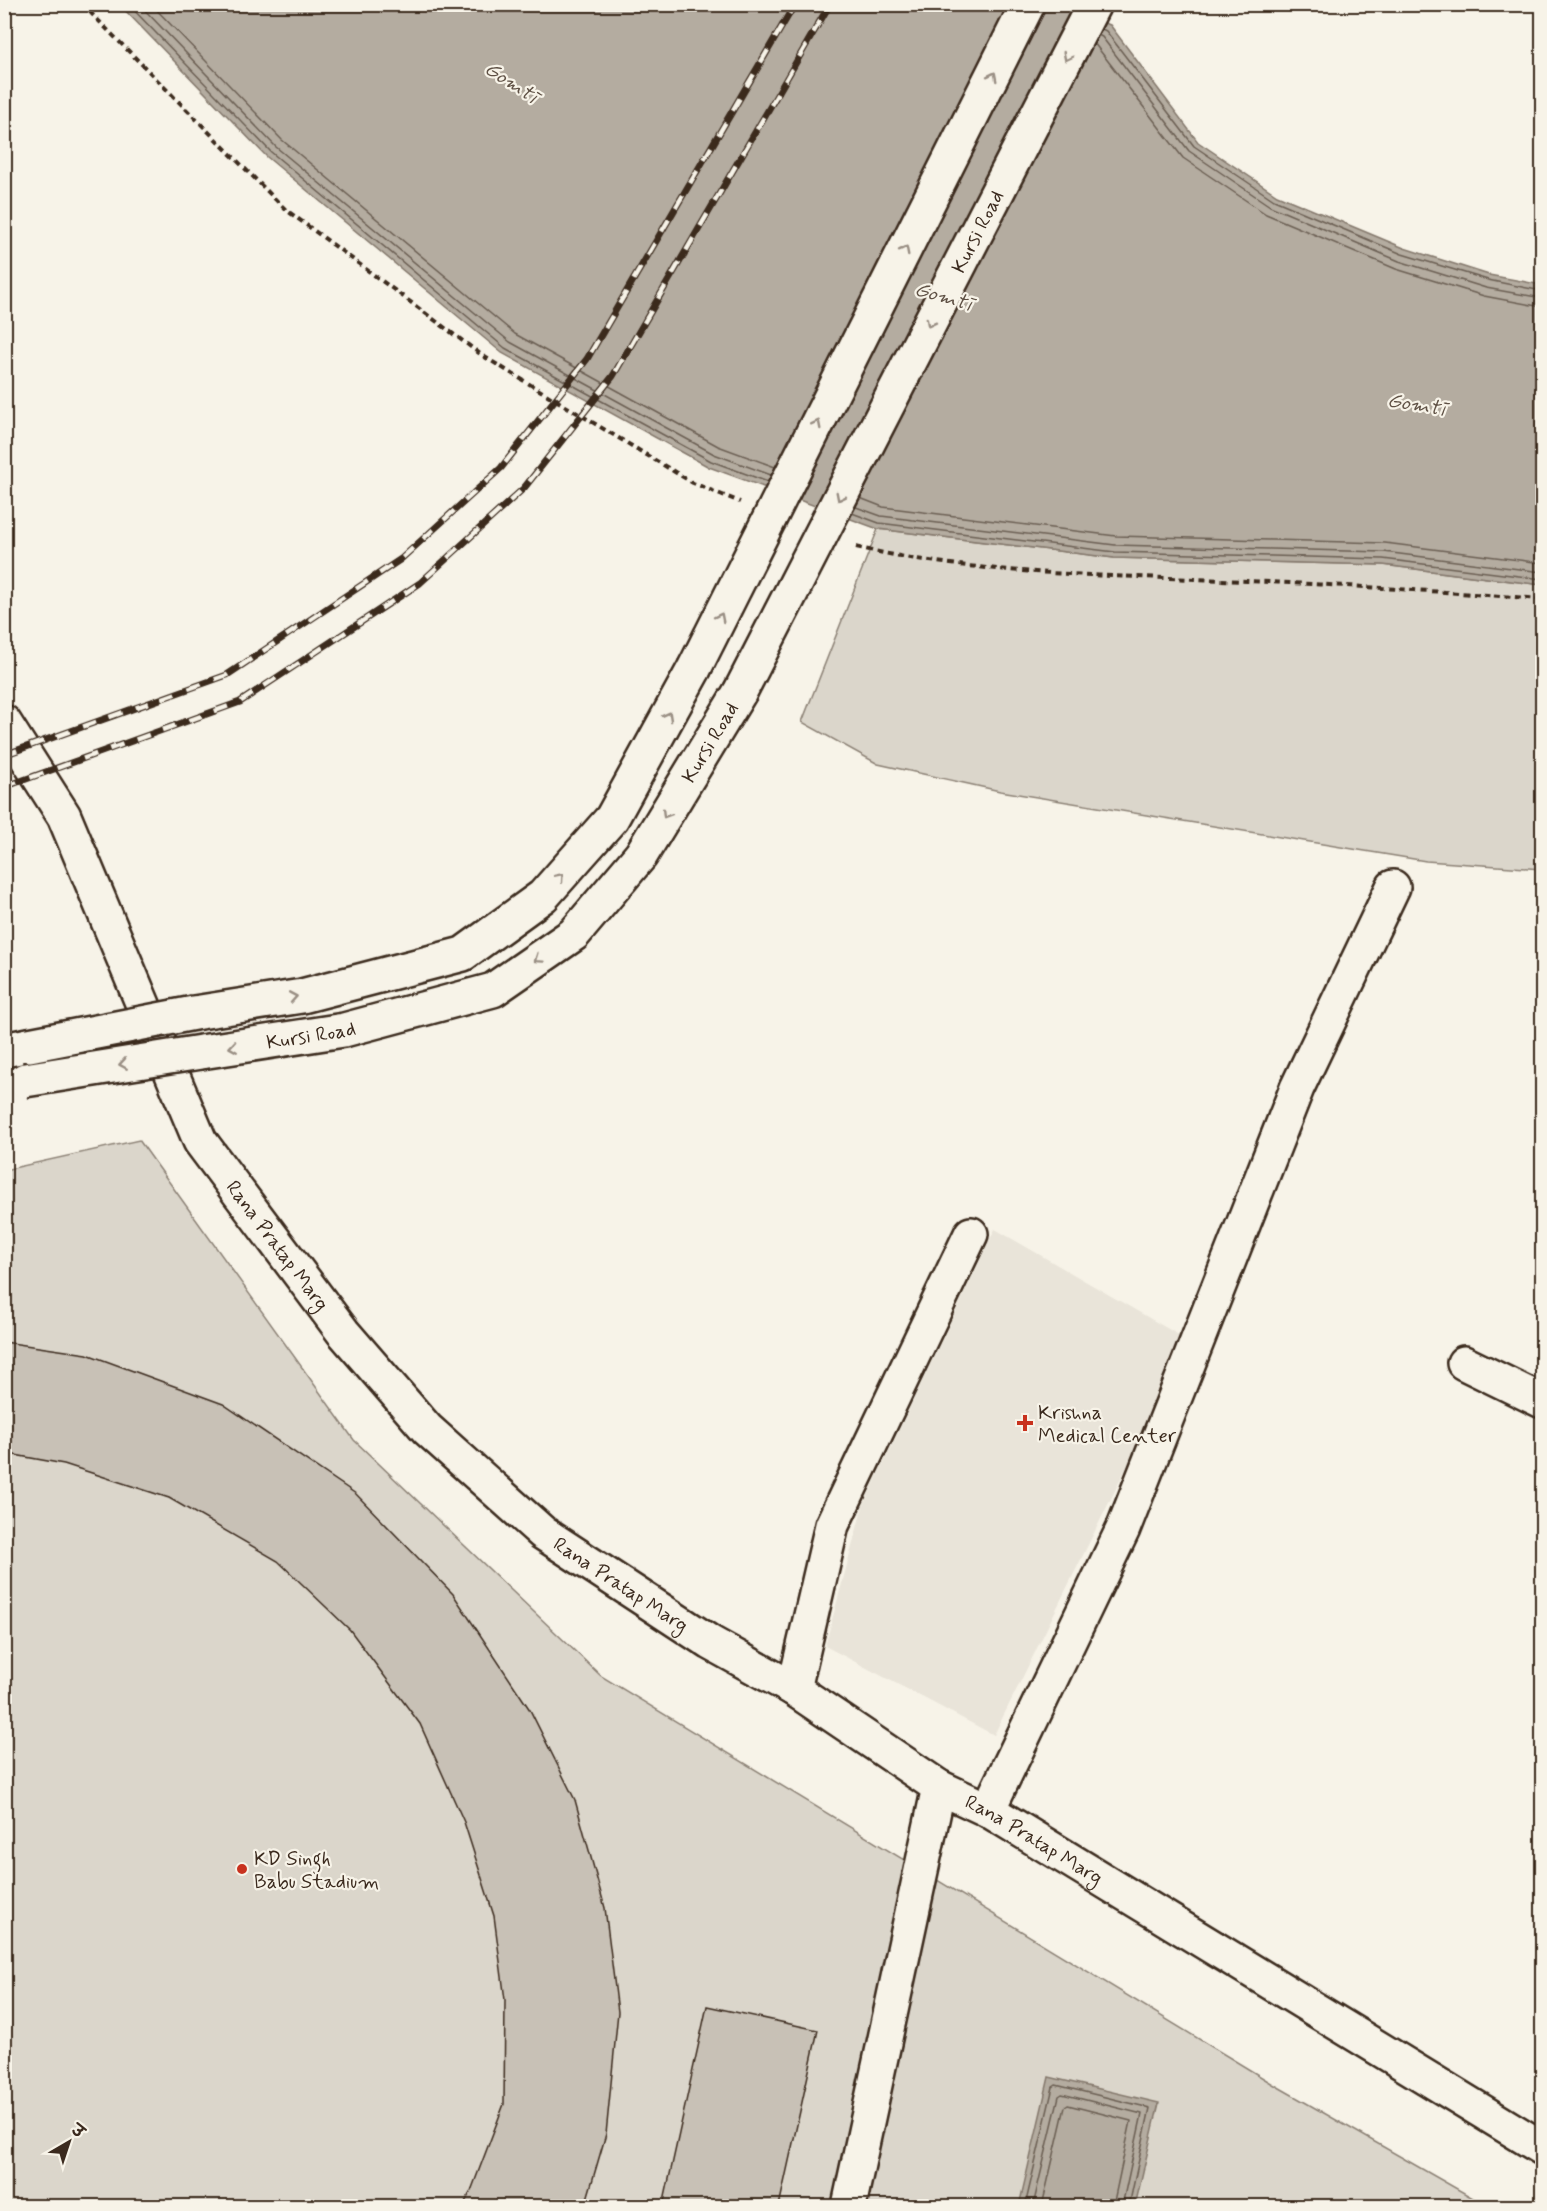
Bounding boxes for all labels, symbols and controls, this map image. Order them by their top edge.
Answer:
one-way arrow [1063,50,1074,61]
water label: Gomtī [479,55,547,113]
one-way arrow [985,71,997,82]
street label: Kursi Road [946,186,1011,278]
one-way arrow [898,245,909,256]
water label: Gomtī [911,275,979,320]
one-way arrow [925,317,937,328]
water label: Gomtī [1385,387,1452,424]
one-way arrow [810,419,822,430]
one-way arrow [836,490,848,501]
one-way arrow [713,612,724,623]
street label: Kursi Road [676,698,746,788]
one-way arrow [661,712,672,722]
one-way arrow [661,808,673,818]
one-way arrow [553,873,564,884]
one-way arrow [534,952,545,963]
one-way arrow [288,991,298,1004]
street label: Kursi Road [265,1016,359,1057]
one-way arrow [229,1040,239,1053]
one-way arrow [118,1058,127,1070]
street label: Rana Pratap Marg [219,1175,334,1317]
place label: Krishna Medical Center [1038,1400,1177,1450]
marker: Krishna Medical Center [1016,1414,1034,1432]
street label: Rana Pratap Marg [548,1531,693,1640]
street label: Rana Pratap Marg [960,1789,1108,1893]
place label: KD Singh Babu Stadium [254,1846,379,1896]
marker: KD Singh Babu Stadium [235,1862,249,1876]
north arrow [39,2112,99,2172]
text: उ [65,2119,89,2144]

